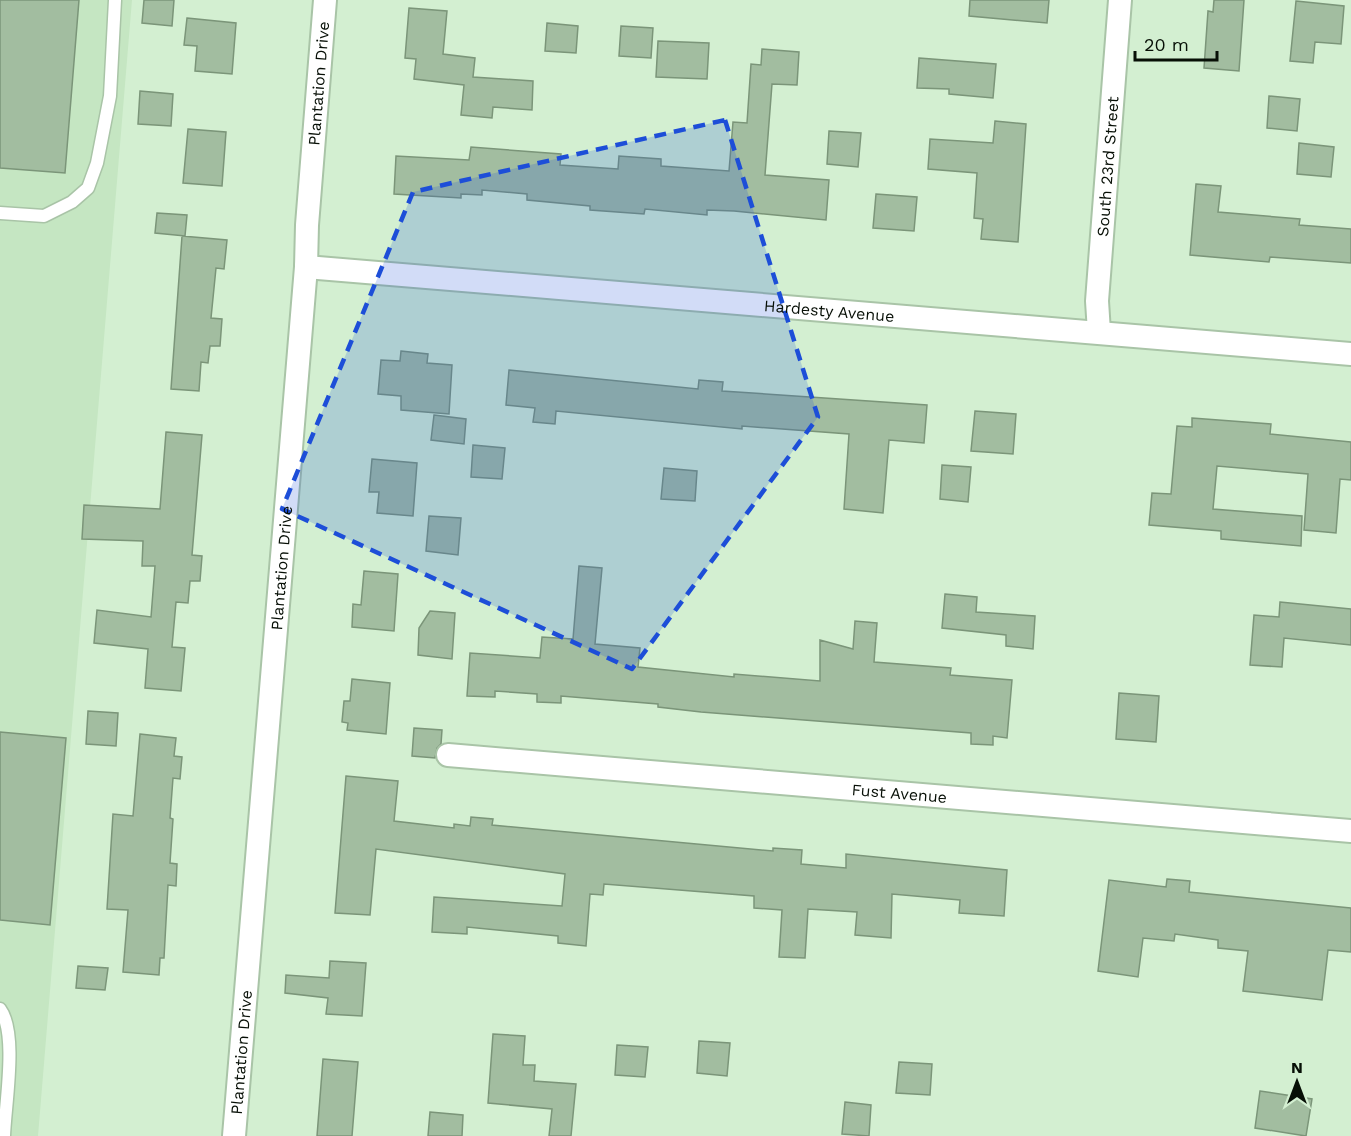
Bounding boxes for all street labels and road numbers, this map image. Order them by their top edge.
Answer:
street label: Plantation Drive [304,20,333,146]
street label: South 23rd Street [1092,95,1122,237]
street label: Hardesty Avenue [763,296,895,325]
street label: Plantation Drive [266,505,296,631]
street label: Fust Avenue [851,780,948,806]
street label: Plantation Drive [226,989,256,1115]

